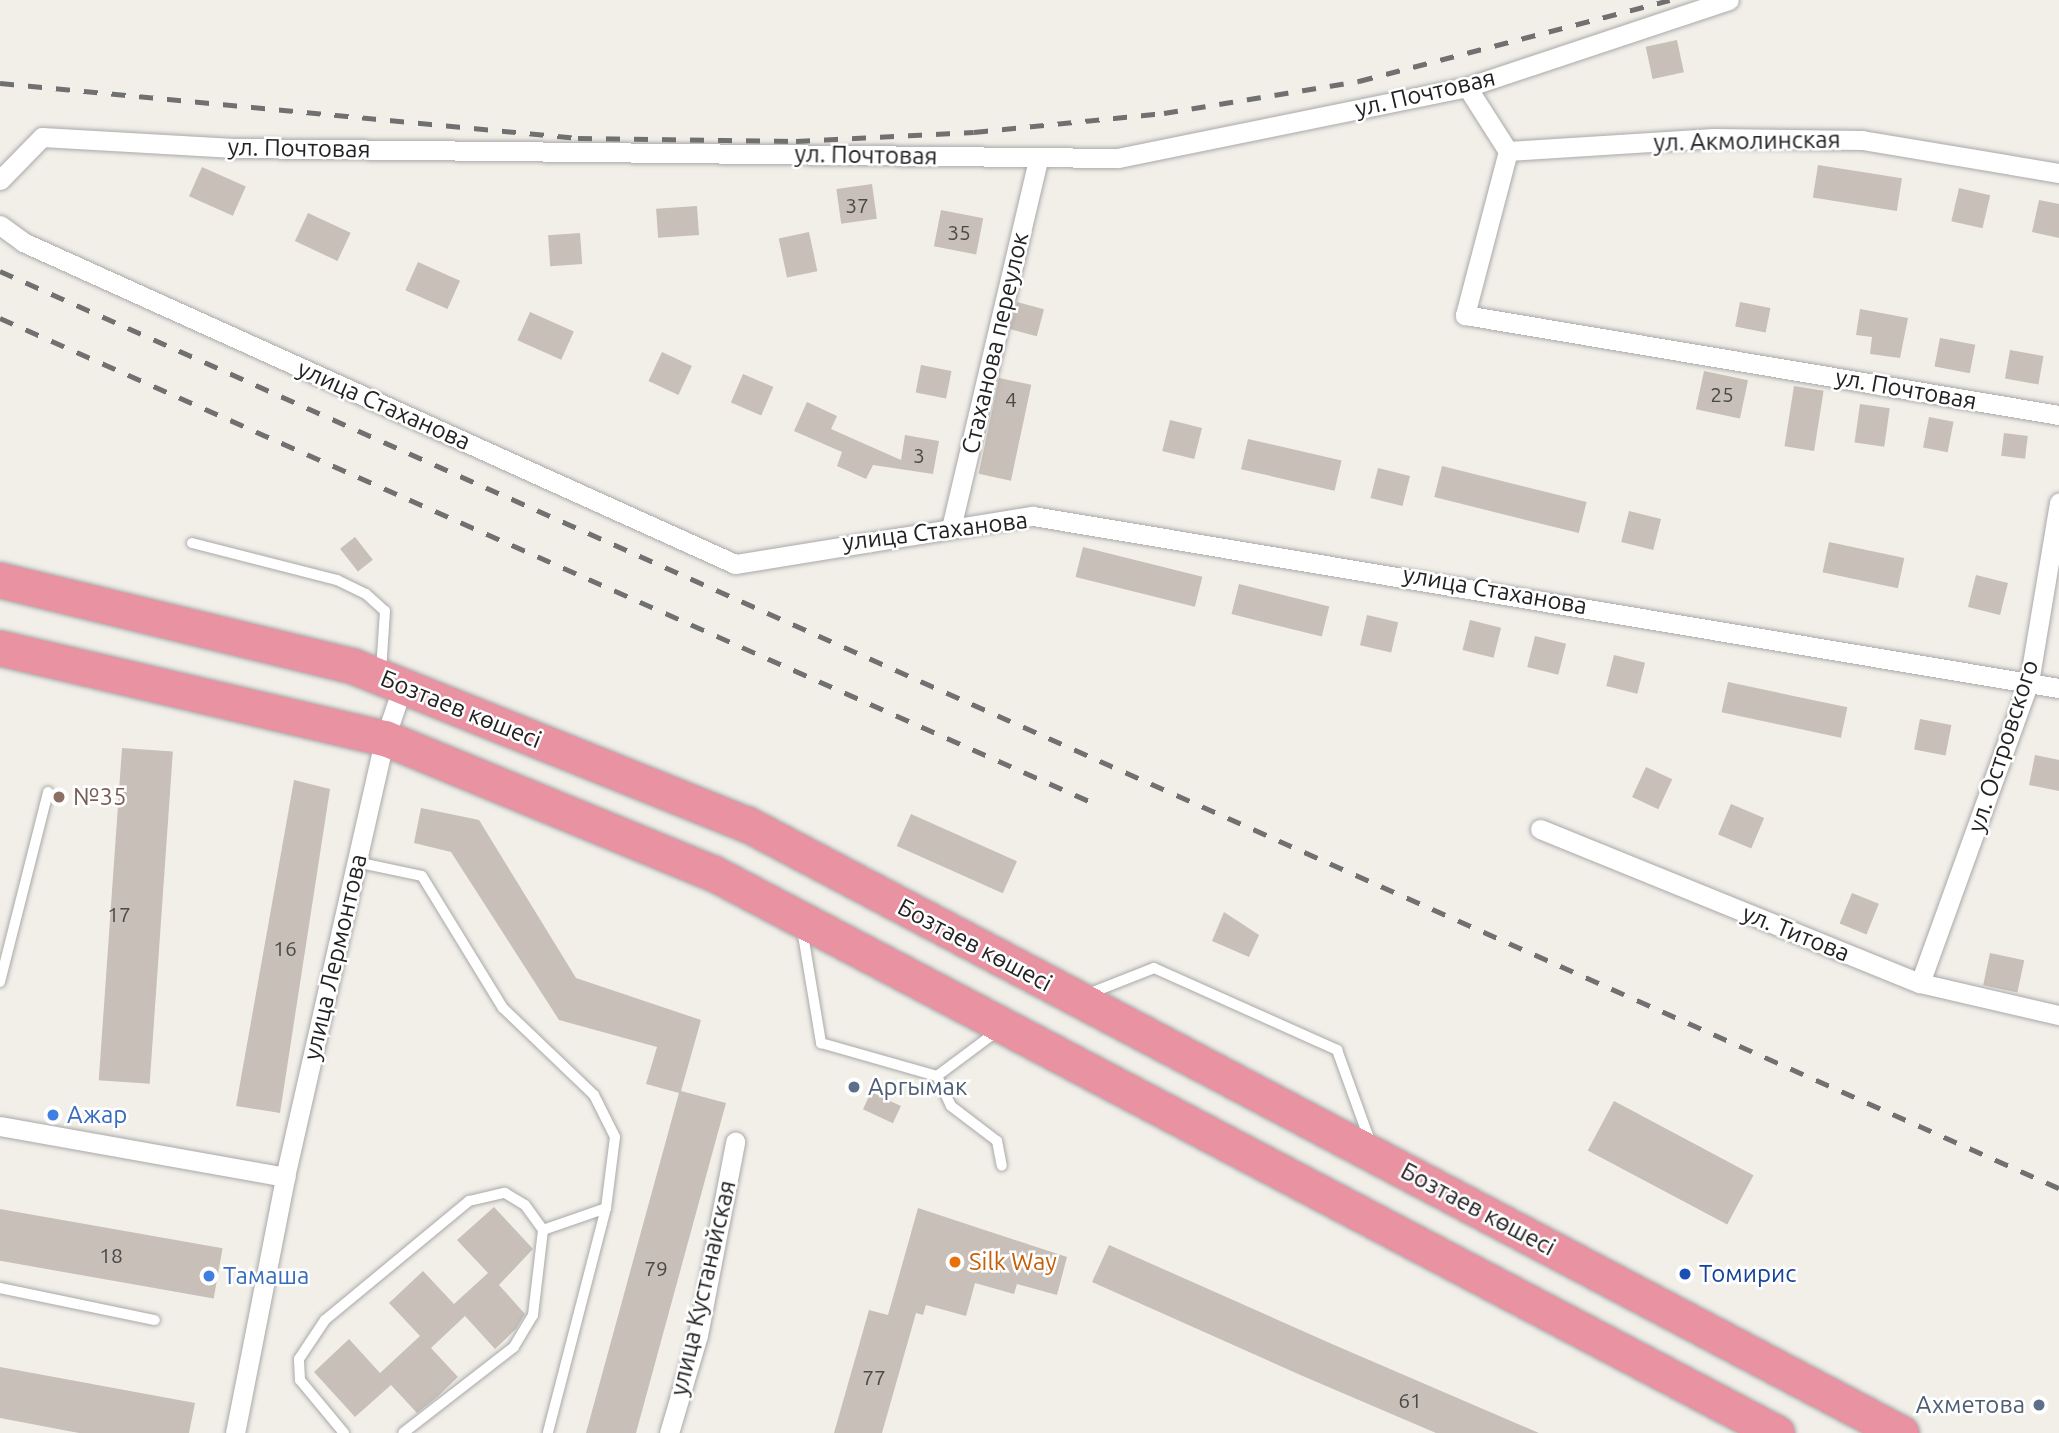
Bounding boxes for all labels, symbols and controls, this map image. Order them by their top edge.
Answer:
street label: ул. Почтовая [1352,63,1498,123]
street label: ул. Акмолинская [1653,125,1841,157]
street label: ул. Почтовая [227,132,371,164]
street label: ул. Почтовая [794,139,938,171]
house number: 37 [845,192,869,218]
house number: 35 [947,219,971,245]
street label: Стаханова переулок [955,229,1035,457]
street label: улица Стаханова [293,354,475,456]
street label: ул. Почтовая [1833,362,1979,416]
house number: 25 [1710,381,1734,407]
house number: 4 [1005,386,1017,412]
house number: 3 [913,442,925,468]
street label: улица Стаханова [841,505,1029,557]
street label: улица Стаханова [1401,560,1589,620]
street label: ул. Островского [1962,656,2044,836]
street label: Бозтаев көшесі [376,664,546,754]
place label: №35 [73,783,126,811]
marker: №35 [51,789,67,805]
street label: улица Лермонтова [297,851,373,1063]
street label: Бозтаев көшесі [893,892,1057,998]
street label: ул. Титова [1738,898,1854,968]
house number: 17 [107,901,131,927]
house number: 16 [273,935,297,961]
place label: Аргымак [868,1073,967,1101]
marker: Аргымак [846,1079,862,1095]
place label: Ажар [67,1101,127,1129]
marker: Ажар [45,1107,61,1123]
street label: Бозтаев көшесі [1396,1156,1560,1262]
street label: улица Кустанайская [664,1177,742,1399]
house number: 18 [99,1242,123,1268]
place label: Silk Way [969,1248,1057,1276]
marker: Silk Way [947,1254,963,1270]
house number: 79 [644,1255,668,1281]
place label: Томирис [1699,1260,1796,1288]
place label: Тамаша [223,1262,309,1290]
marker: Томирис [1677,1266,1693,1282]
marker: Тамаша [201,1268,217,1284]
house number: 77 [862,1364,886,1390]
house number: 61 [1398,1387,1422,1413]
place label: Ахметова [1916,1391,2025,1419]
marker: Ахметова [2031,1397,2047,1413]

